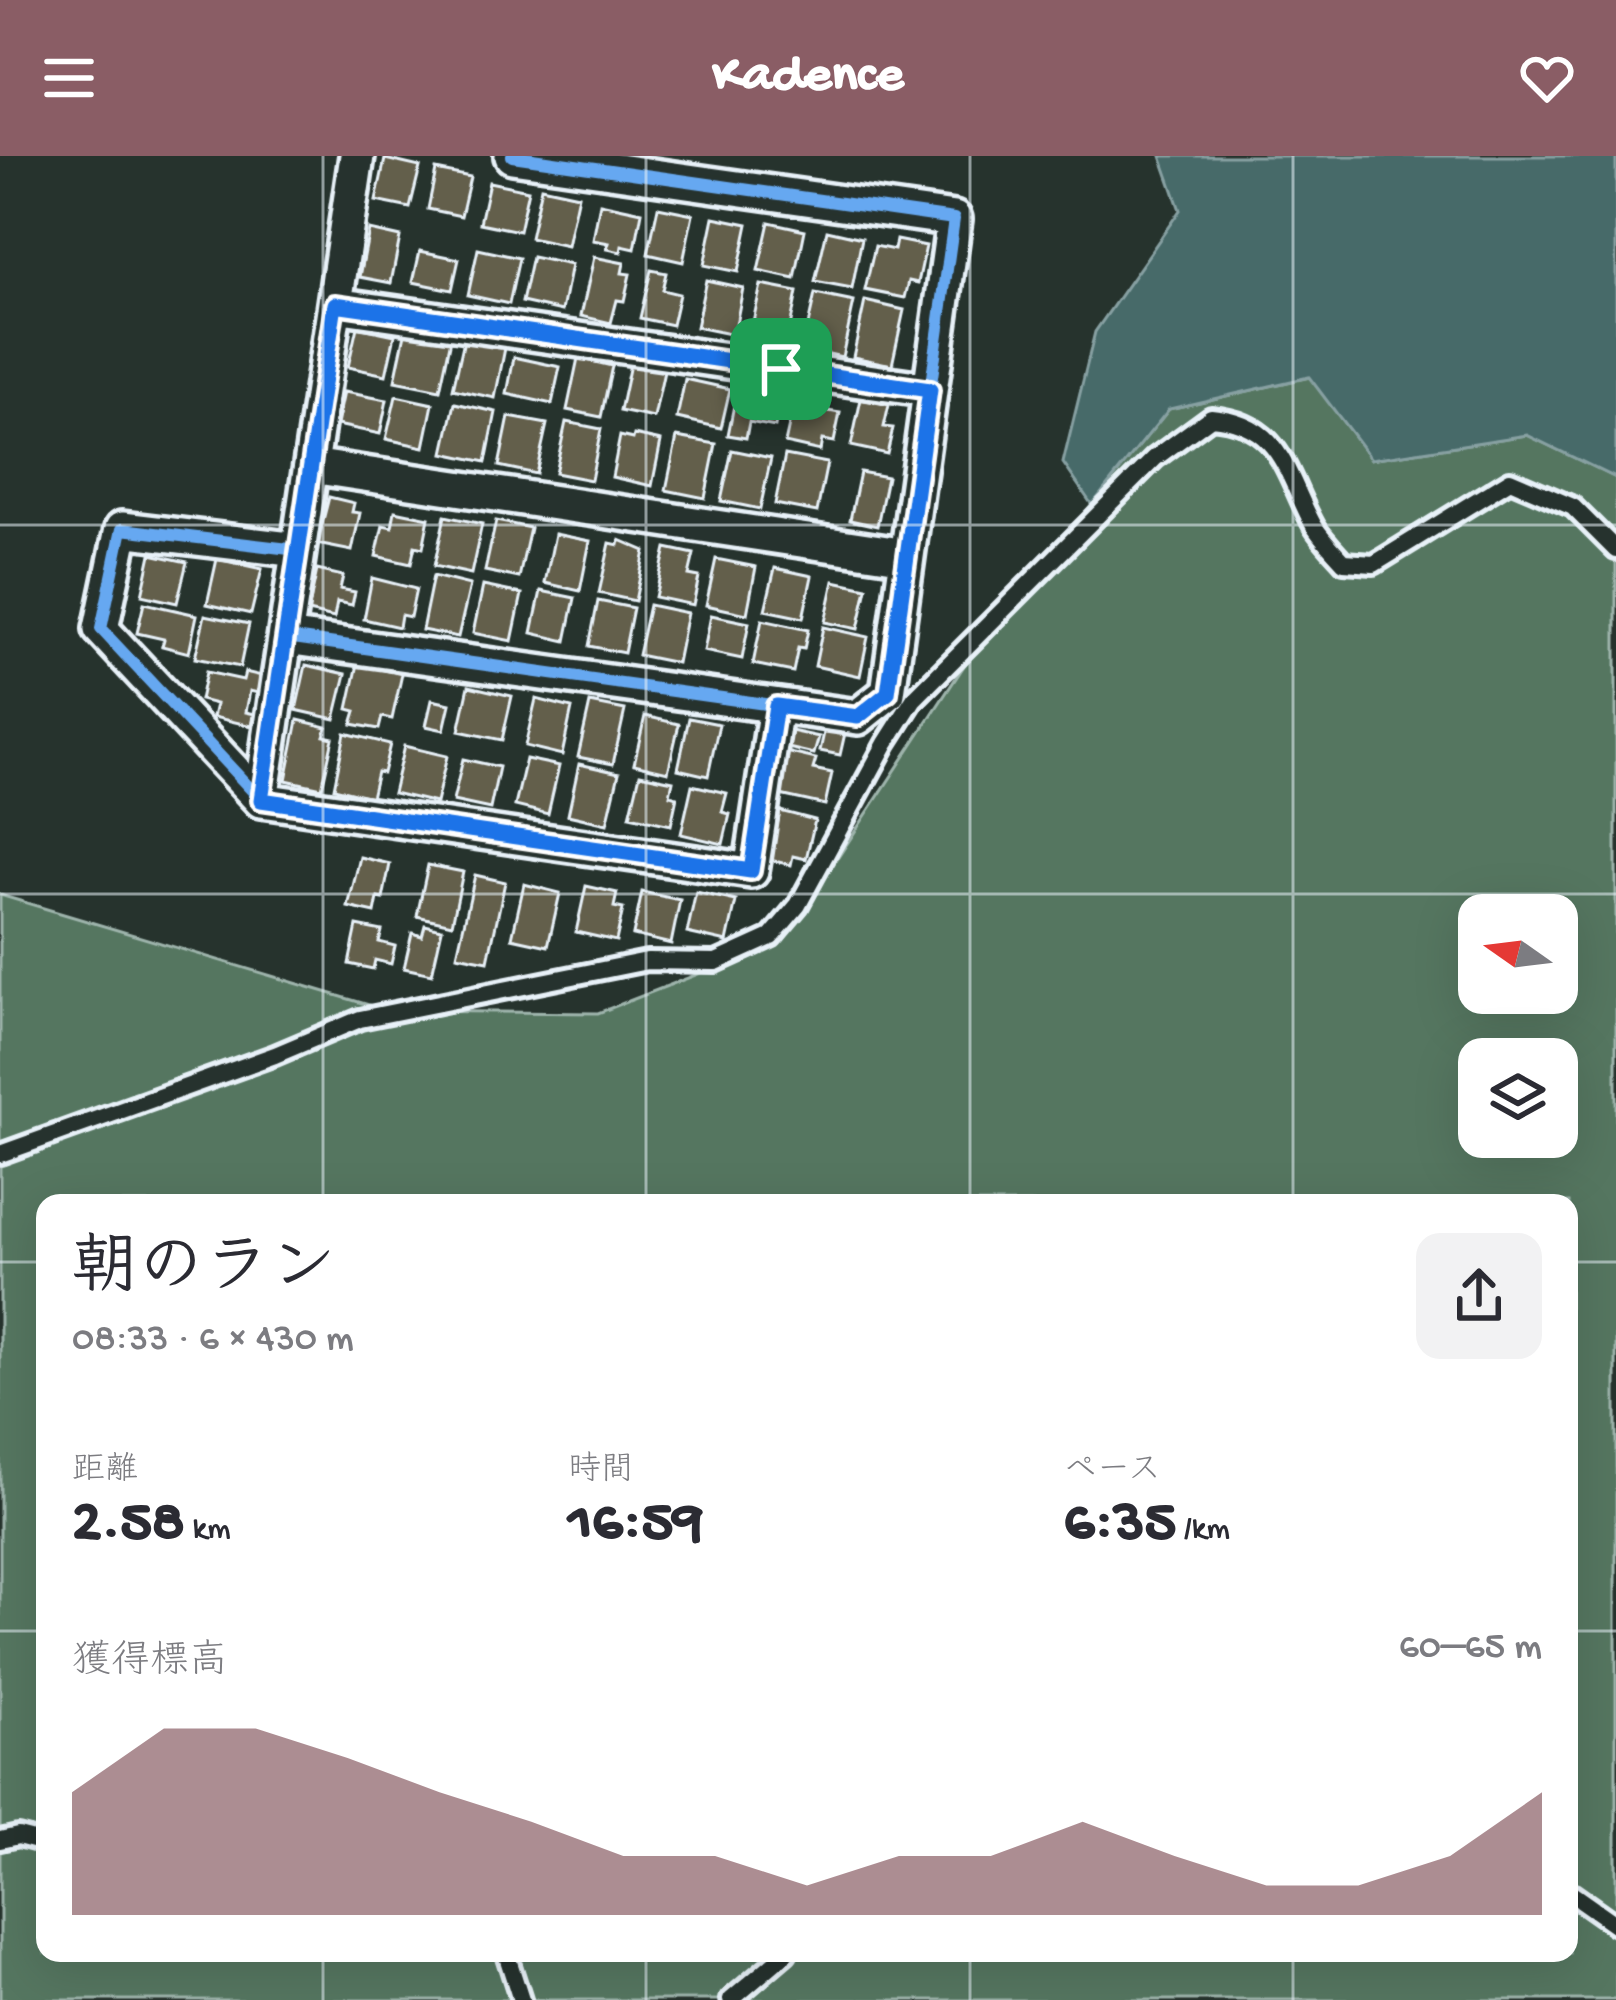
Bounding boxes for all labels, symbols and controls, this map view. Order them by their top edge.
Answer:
icon: menu [36,45,102,111]
icon: heart [1514,45,1580,111]
text: Kadence [712,46,904,110]
pin [730,318,832,420]
icon: arrive [748,336,814,402]
north arrow [1458,894,1578,1014]
map controls [1458,894,1578,1158]
button: layers [1458,1038,1578,1158]
button: share [1416,1233,1542,1359]
text: 朝のラン [72,1234,336,1312]
text: 08:33 · 6 × 430 m [72,1318,354,1364]
text: 距離 [72,1453,138,1491]
text: 時間 [568,1453,634,1491]
text: ペース [1064,1453,1161,1491]
text: 2.58 [72,1491,185,1561]
text: 16:59 [568,1491,703,1561]
text: 6:35 [1064,1491,1176,1561]
text: km [185,1512,231,1550]
text: /km [1176,1512,1230,1550]
text: 60–65 m [1399,1626,1542,1672]
text: 獲得標高 [72,1641,228,1687]

